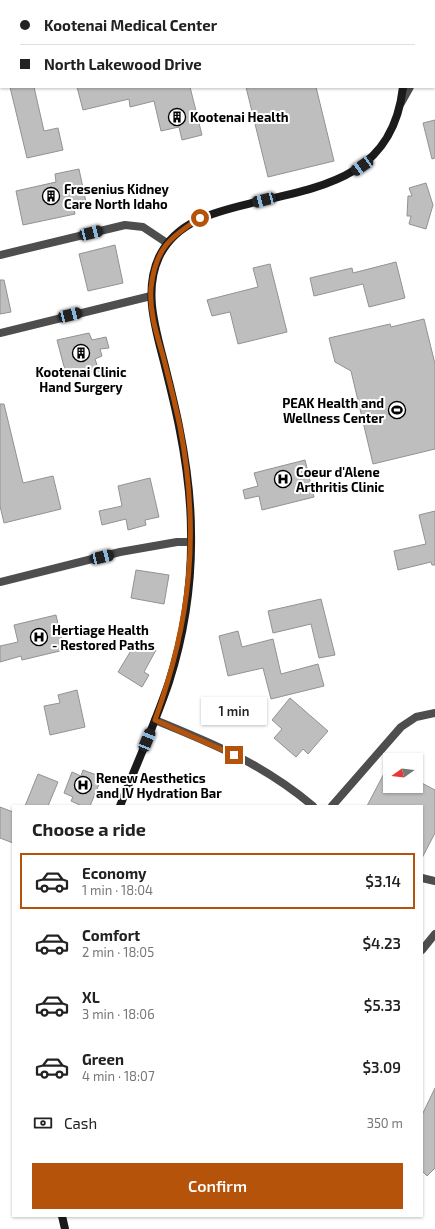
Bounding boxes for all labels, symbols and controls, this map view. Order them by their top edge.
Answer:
text: Kootenai Medical Center [44,16,217,34]
text: North Lakewood Drive [44,55,202,73]
building icon: Kootenai Health [167,107,187,127]
place label: Kootenai Health [190,109,289,125]
car [349,154,375,178]
place label: Fresenius Kidney Care North Idaho [64,181,170,212]
building icon: Fresenius Kidney Care North Idaho [41,186,61,206]
car [251,191,277,209]
route start [191,209,209,227]
car [78,224,104,242]
car [57,306,83,324]
building icon: Kootenai Clinic Hand Surgery [71,343,91,363]
place label: Kootenai Clinic Hand Surgery [35,364,127,395]
place label: PEAK Health and Wellness Center [282,395,384,426]
sports icon: PEAK Health and Wellness Center [387,400,407,420]
place label: Coeur d'Alene Arthritis Clinic [296,464,385,495]
hospital icon: Coeur d'Alene Arthritis Clinic [273,469,293,489]
car [89,548,115,566]
place label: Hertiage Health - Restored Paths [52,622,155,653]
hospital icon: Hertiage Health - Restored Paths [29,627,49,647]
callout: 1 min [201,697,267,725]
text: 1 min [219,703,249,719]
car [137,727,157,753]
route end [225,746,243,764]
north arrow [383,753,423,793]
map controls [383,753,423,793]
place label: Renew Aesthetics and IV Hydration Bar [96,770,222,801]
hospital icon: Renew Aesthetics and IV Hydration Bar [73,775,93,795]
text: Choose a ride [32,818,146,840]
icon: car [34,863,70,899]
text: Economy [82,864,147,882]
text: $3.14 [365,872,401,890]
text: 1 min · 18:04 [82,882,153,898]
icon: car [34,925,70,961]
text: Comfort [82,926,140,944]
text: $4.23 [362,934,401,952]
text: 2 min · 18:05 [82,944,154,960]
icon: car [34,987,70,1023]
text: XL [82,988,100,1006]
text: $5.33 [364,996,401,1014]
text: 3 min · 18:06 [82,1006,155,1022]
icon: car [34,1049,70,1085]
text: Green [82,1050,124,1068]
text: $3.09 [362,1058,401,1076]
text: 4 min · 18:07 [82,1068,155,1084]
icon: cash [32,1112,54,1134]
text: Cash [64,1114,97,1132]
text: 350 m [367,1115,403,1131]
button: Confirm [32,1163,403,1209]

